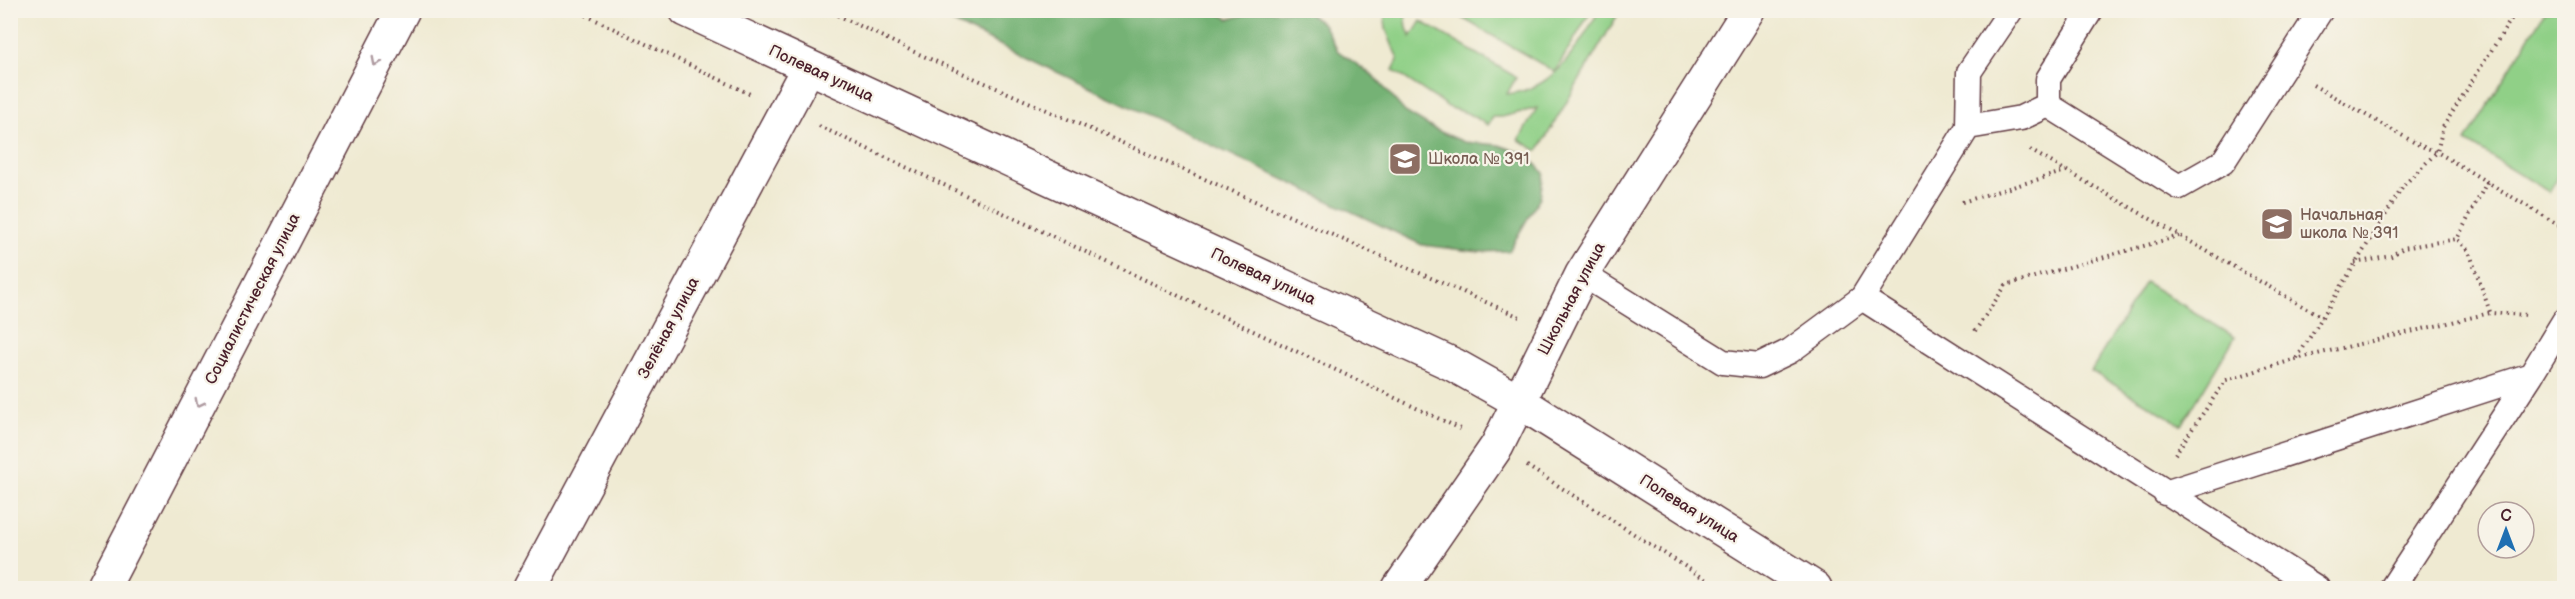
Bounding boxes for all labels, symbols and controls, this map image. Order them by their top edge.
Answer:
street label: Полевая улица [766,41,877,107]
one-way arrow [372,56,383,67]
school or university icon: Школа № 391 [1387,141,1423,177]
place label: Школа № 391 [1428,150,1530,169]
school or university icon: Начальная школа № 391 [2259,206,2295,242]
place label: Начальная школа № 391 [2300,206,2398,243]
street label: Социалистическая улица [202,210,305,388]
street label: Школьная улица [1534,239,1610,359]
street label: Полевая улица [1208,244,1319,310]
street label: Зелёная улица [634,274,704,382]
one-way arrow [195,397,206,408]
street label: Полевая улица [1636,471,1743,547]
north arrow [2476,500,2536,560]
text: С [2500,507,2512,526]

